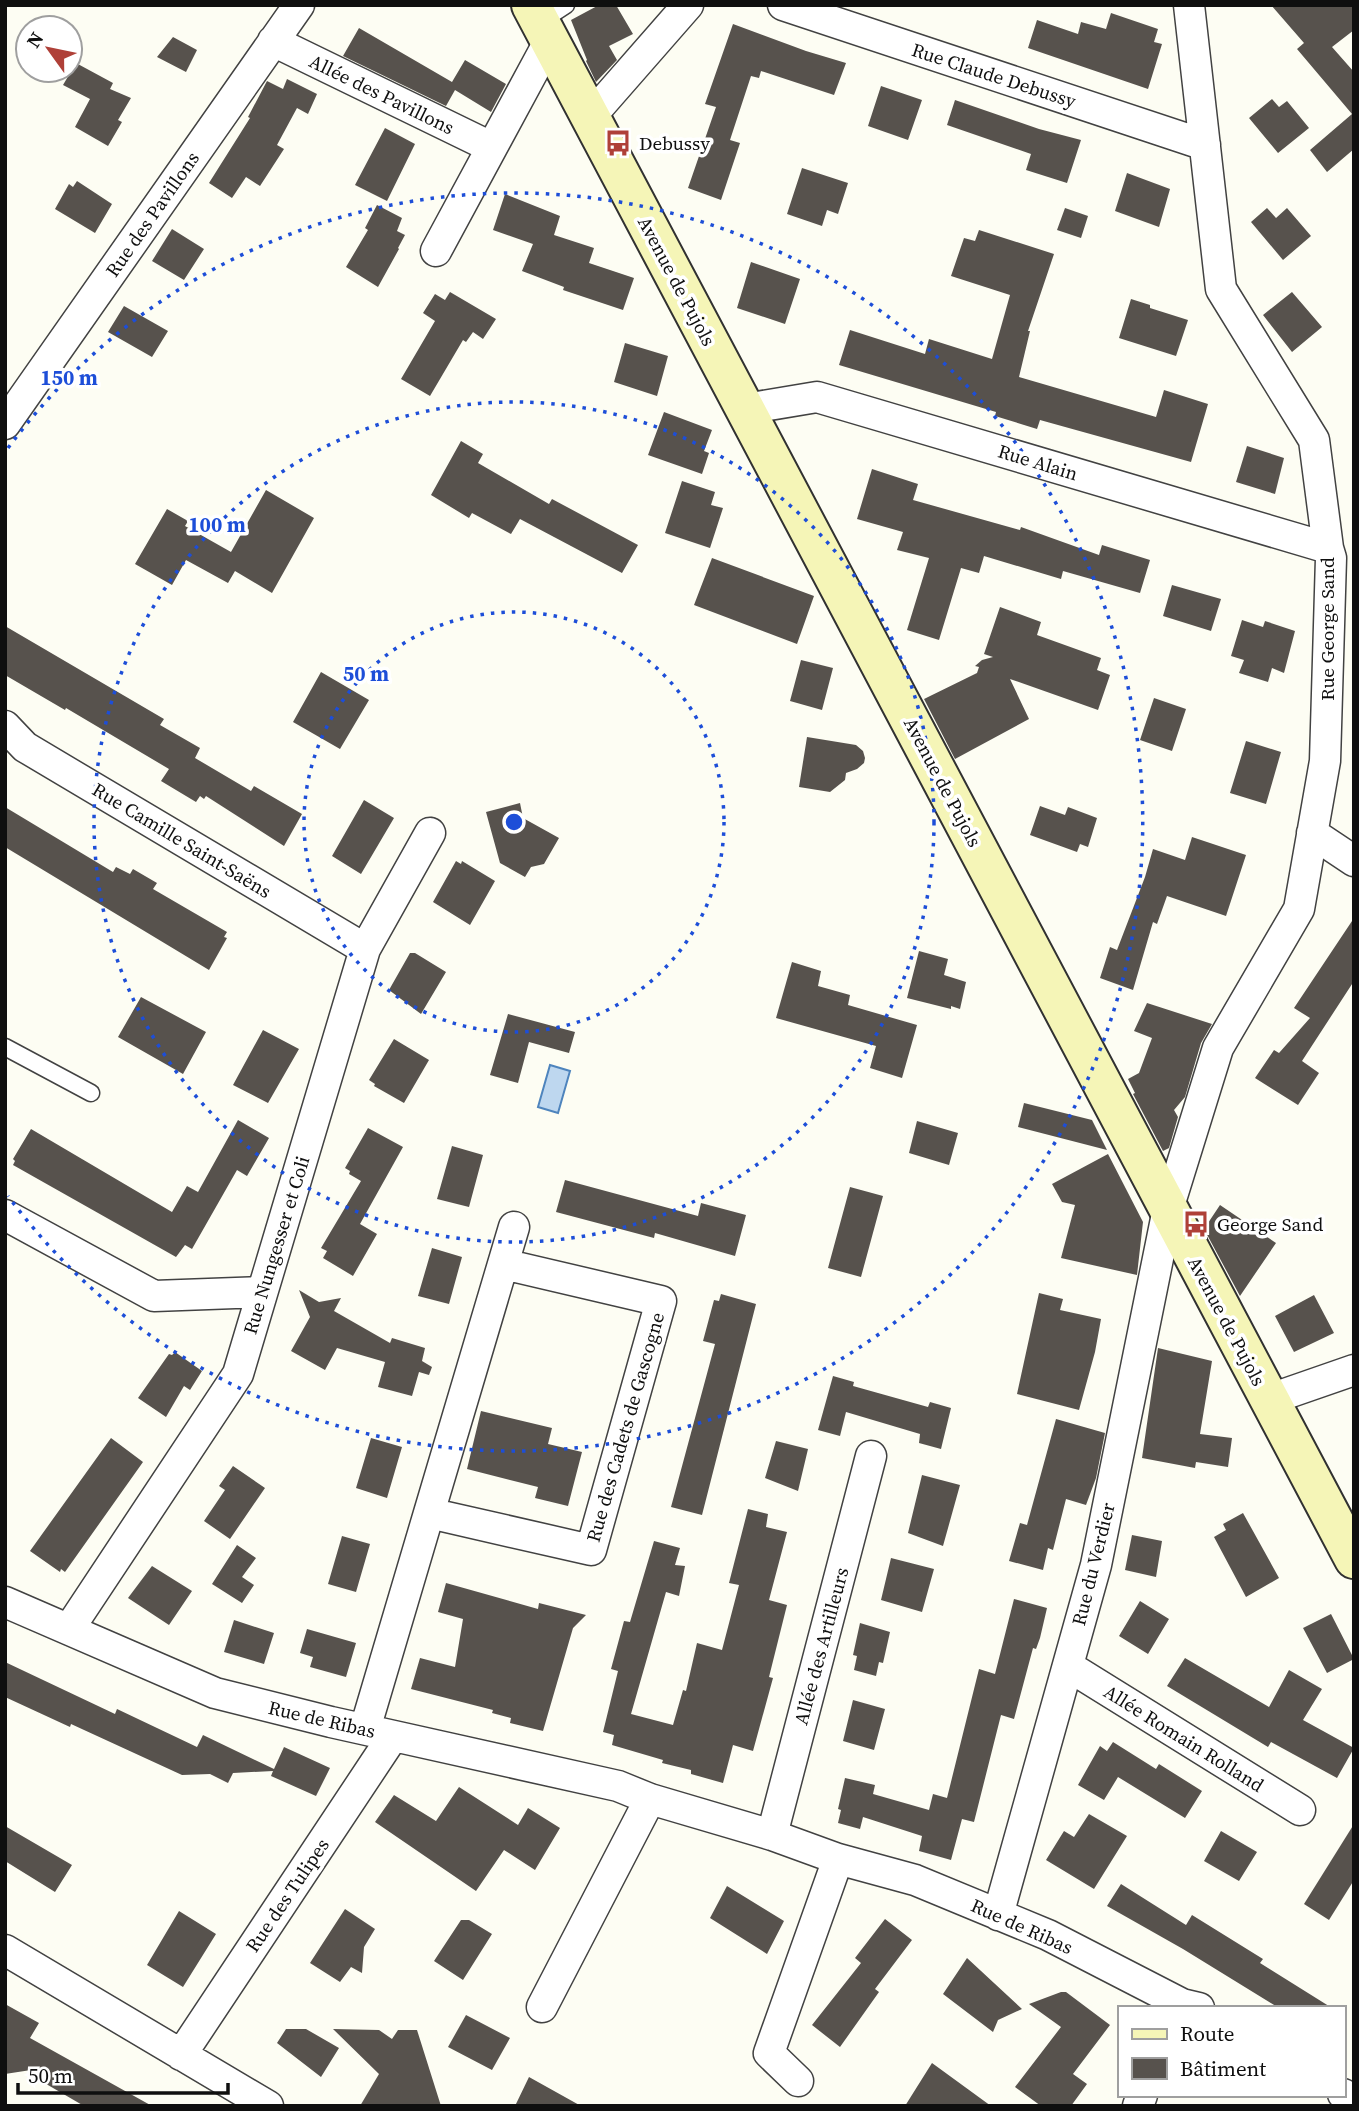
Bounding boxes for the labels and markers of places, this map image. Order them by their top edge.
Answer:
bus stop icon: Debussy [603,128,633,158]
place label: Debussy [639,130,710,156]
centre of rings [502,810,526,834]
bus stop icon: George Sand [1181,1209,1211,1239]
place label: George Sand [1217,1211,1324,1237]

